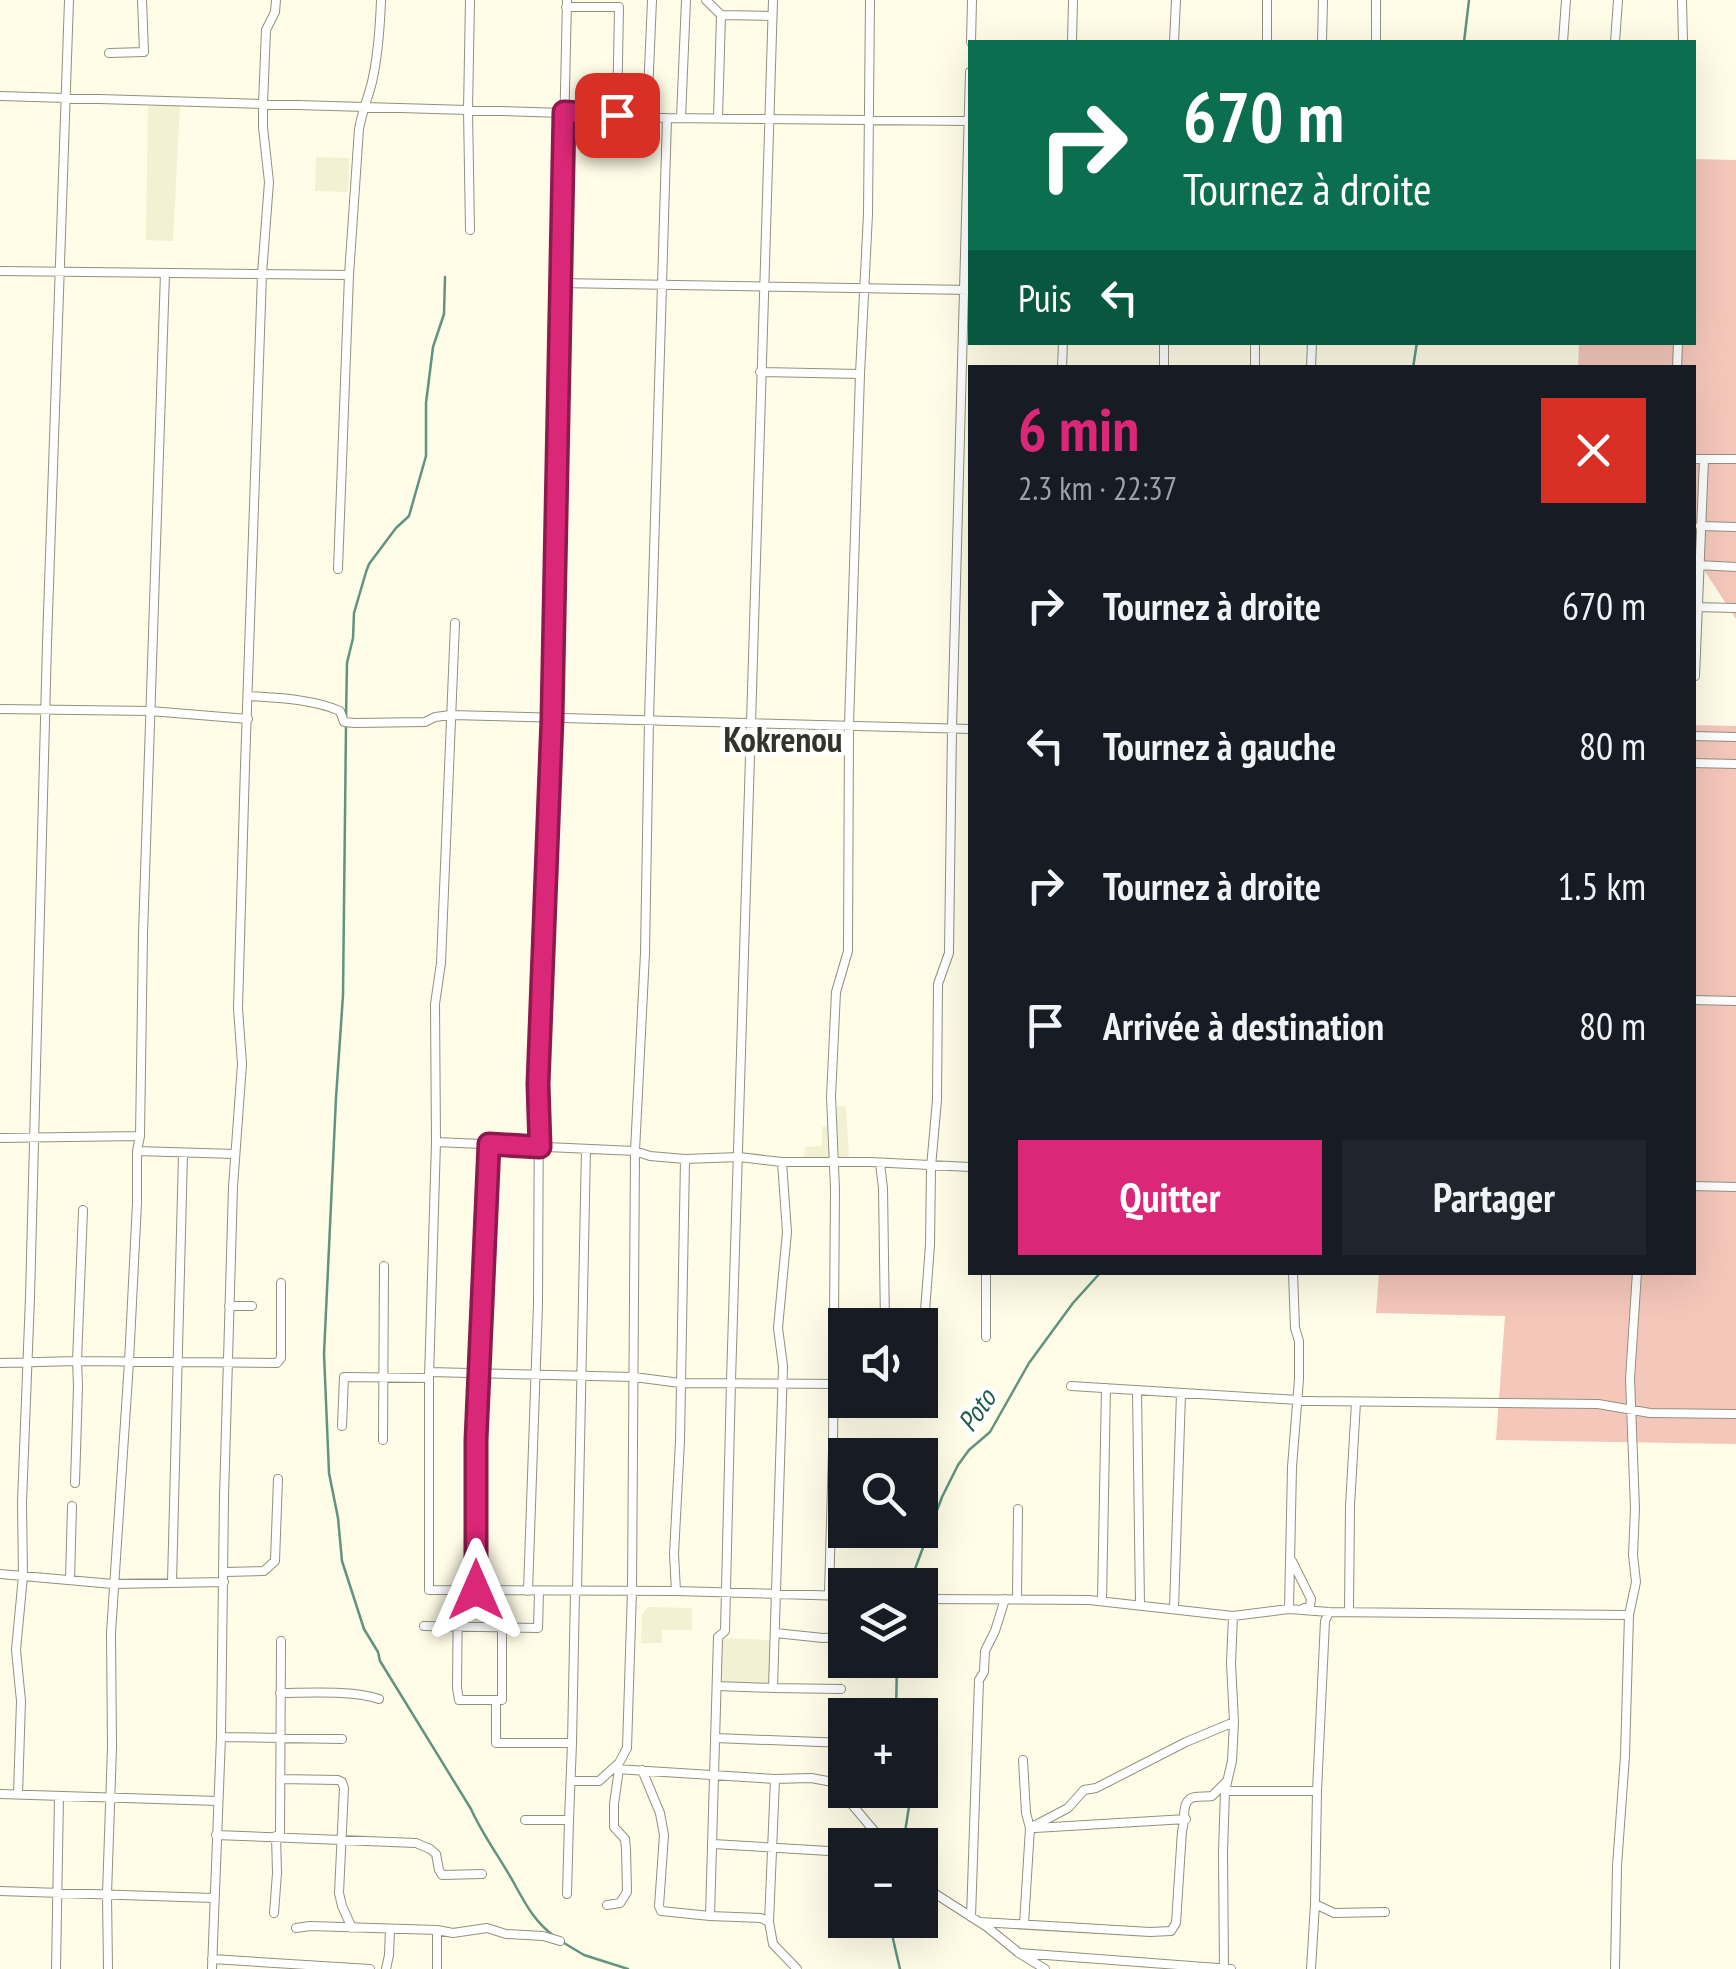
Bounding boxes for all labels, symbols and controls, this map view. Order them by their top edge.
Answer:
text: 670 m [1183,71,1344,161]
pin [575,73,660,158]
icon: right [1018,80,1148,210]
icon: arrive [590,88,645,143]
text: Tournez à droite [1183,159,1432,217]
icon: left [1092,270,1147,325]
text: Puis [1018,273,1072,322]
text: 6 min [1018,390,1139,468]
button: close [1541,398,1646,503]
text: 2.3 km · 22:37 [1018,467,1177,509]
icon: right [1018,578,1073,633]
text: Tournez à droite [1103,581,1321,630]
text: 670 m [1562,581,1646,630]
district label: Kokrenou [724,716,842,762]
icon: left [1018,718,1073,773]
text: Tournez à gauche [1103,721,1336,770]
text: 80 m [1579,721,1646,770]
icon: right [1018,858,1073,913]
text: Tournez à droite [1103,861,1321,910]
text: 1.5 km [1557,861,1646,910]
icon: arrive [1018,998,1073,1053]
text: Arrivée à destination [1103,1001,1384,1050]
text: 80 m [1579,1001,1646,1050]
button: Quitter [1018,1140,1322,1255]
button: Partager [1342,1140,1646,1255]
map controls [828,1308,938,1938]
button: sound [828,1308,938,1418]
water label: Poto [948,1380,1005,1438]
button: search [828,1438,938,1548]
position arrow [424,1538,528,1642]
button: layers [828,1568,938,1678]
button: + [828,1698,938,1808]
button: − [828,1828,938,1938]

